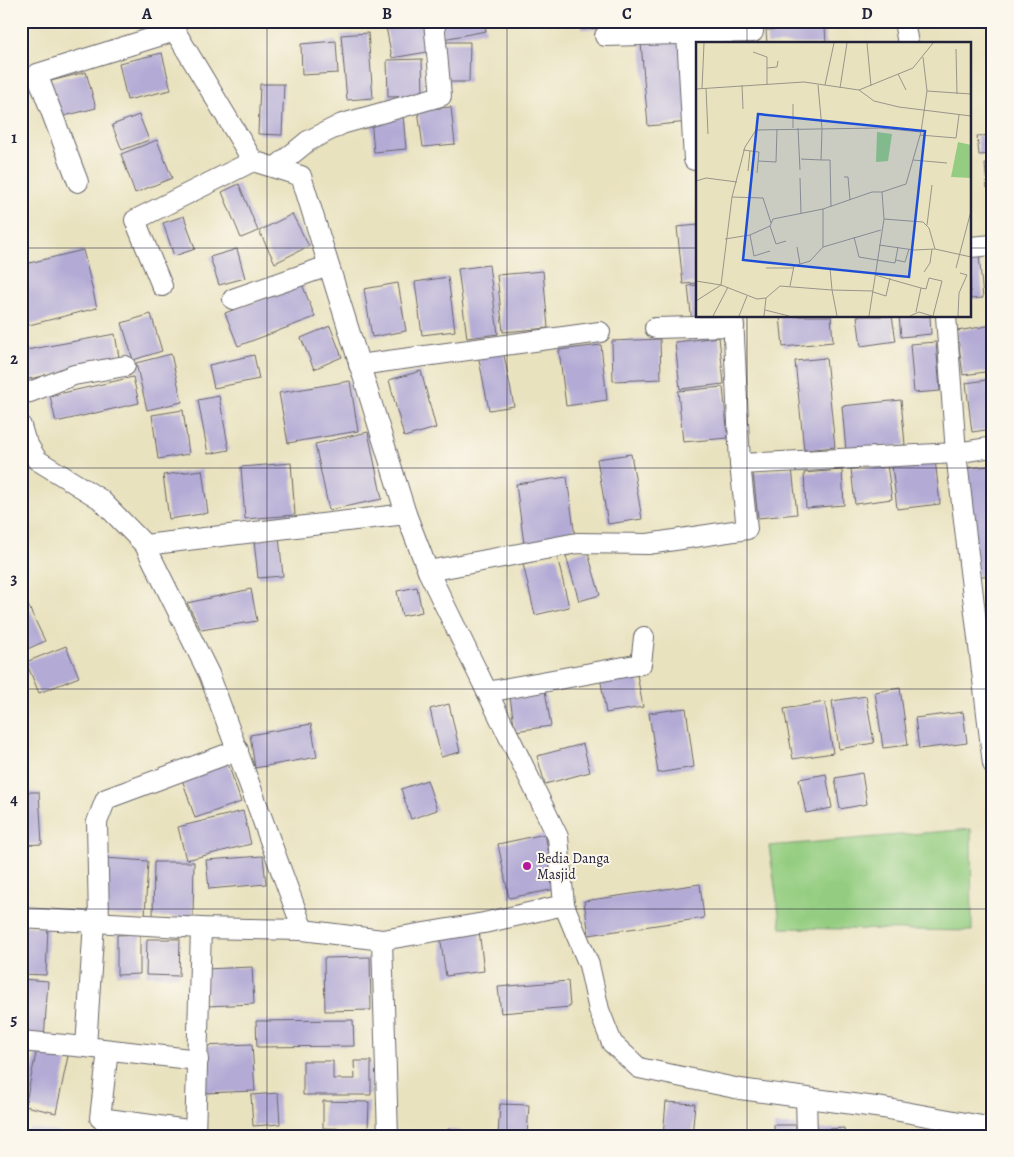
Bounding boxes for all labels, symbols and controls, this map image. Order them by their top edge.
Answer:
text: A [141,3,153,25]
text: B [382,3,392,25]
text: C [622,3,632,25]
text: D [861,3,873,25]
inset map [696,42,972,318]
text: 1 [11,127,17,149]
text: 2 [10,348,18,370]
text: 3 [11,568,18,590]
text: 4 [10,789,18,811]
place label: Bedia Danga Masjid [537,849,610,884]
marker: Bedia Danga Masjid [521,860,533,872]
text: 5 [11,1009,18,1031]

